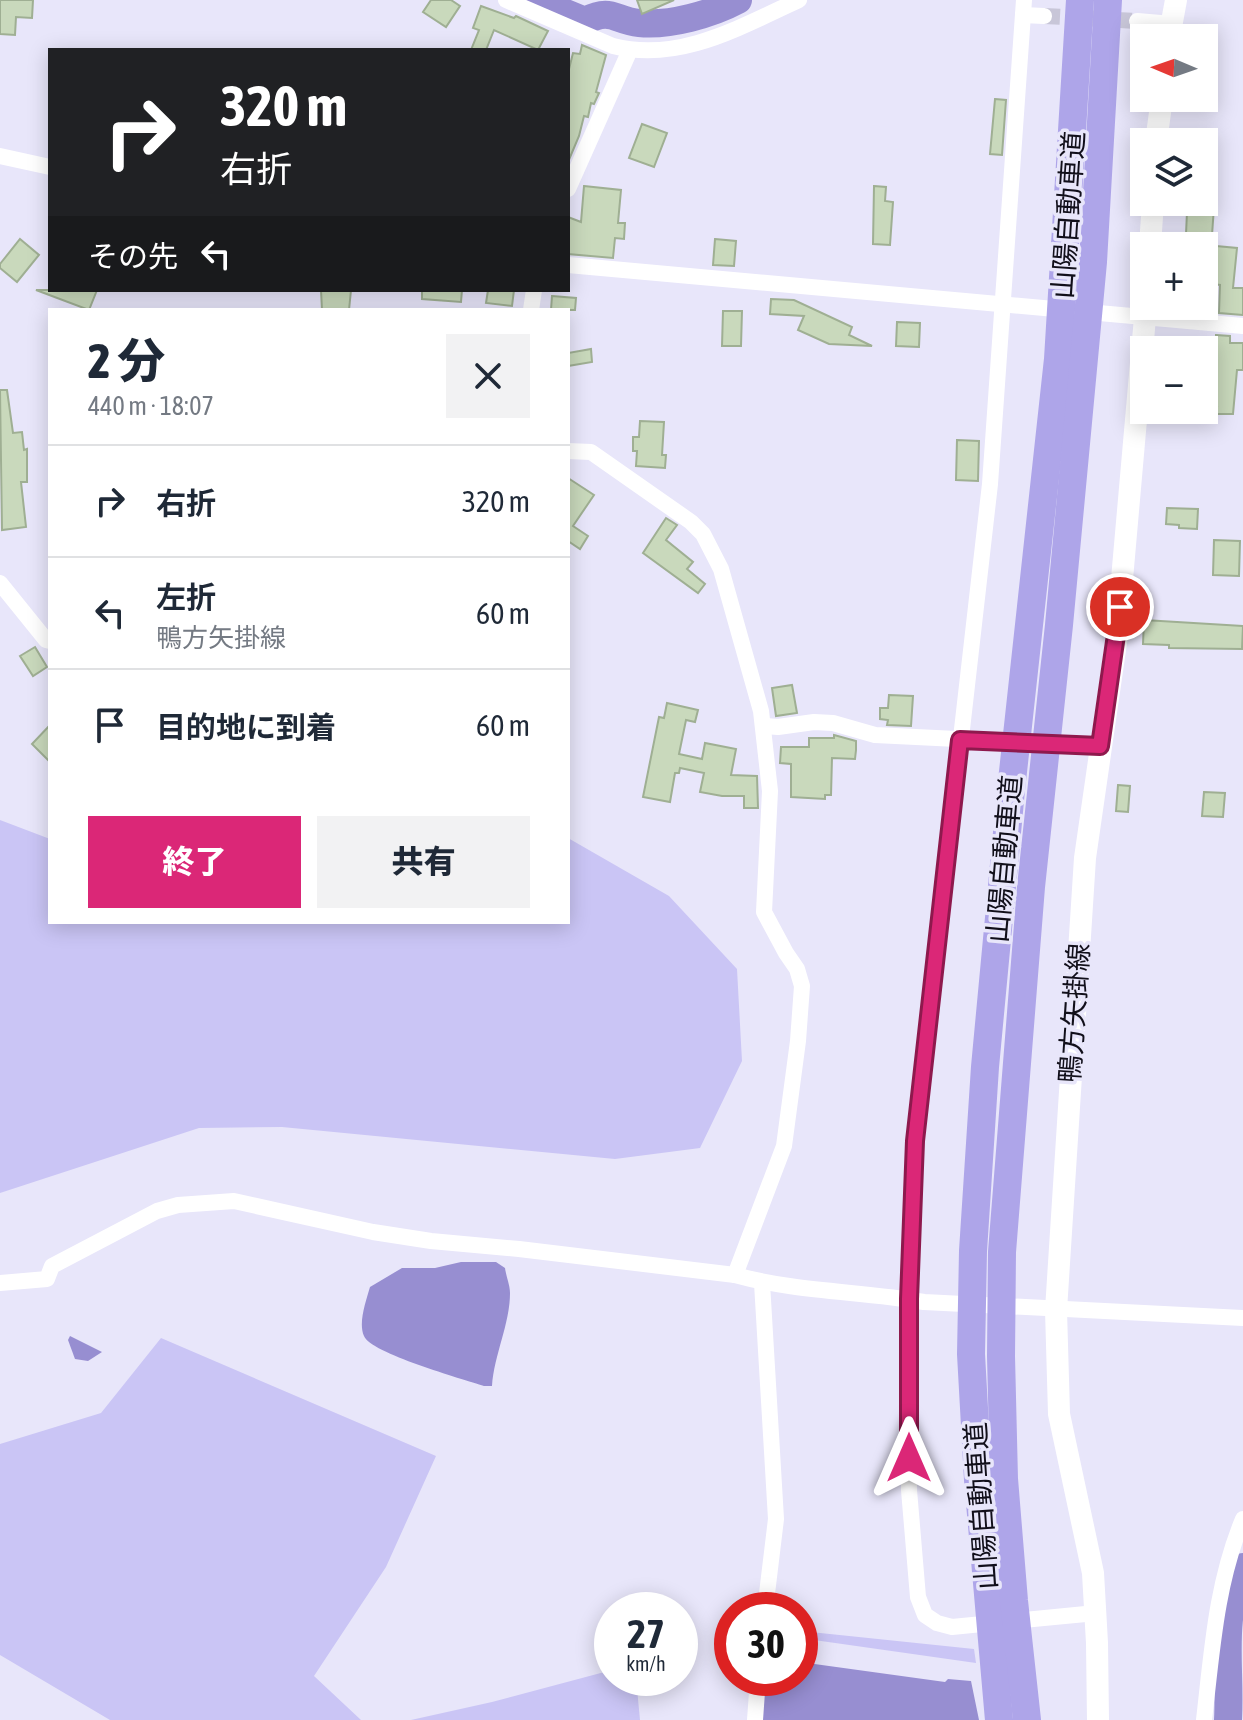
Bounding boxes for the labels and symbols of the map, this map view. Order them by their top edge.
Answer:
north arrow [1130,24,1218,112]
street label: 山陽自動車道 [1046,130,1090,300]
pin [1086,573,1154,641]
street label: 山陽自動車道 [981,774,1027,944]
street label: 鴨方矢掛線 [1053,942,1095,1084]
position arrow [867,1416,951,1500]
street label: 山陽自動車道 [959,1421,1003,1591]
speed limit sign: 30 [714,1592,818,1696]

